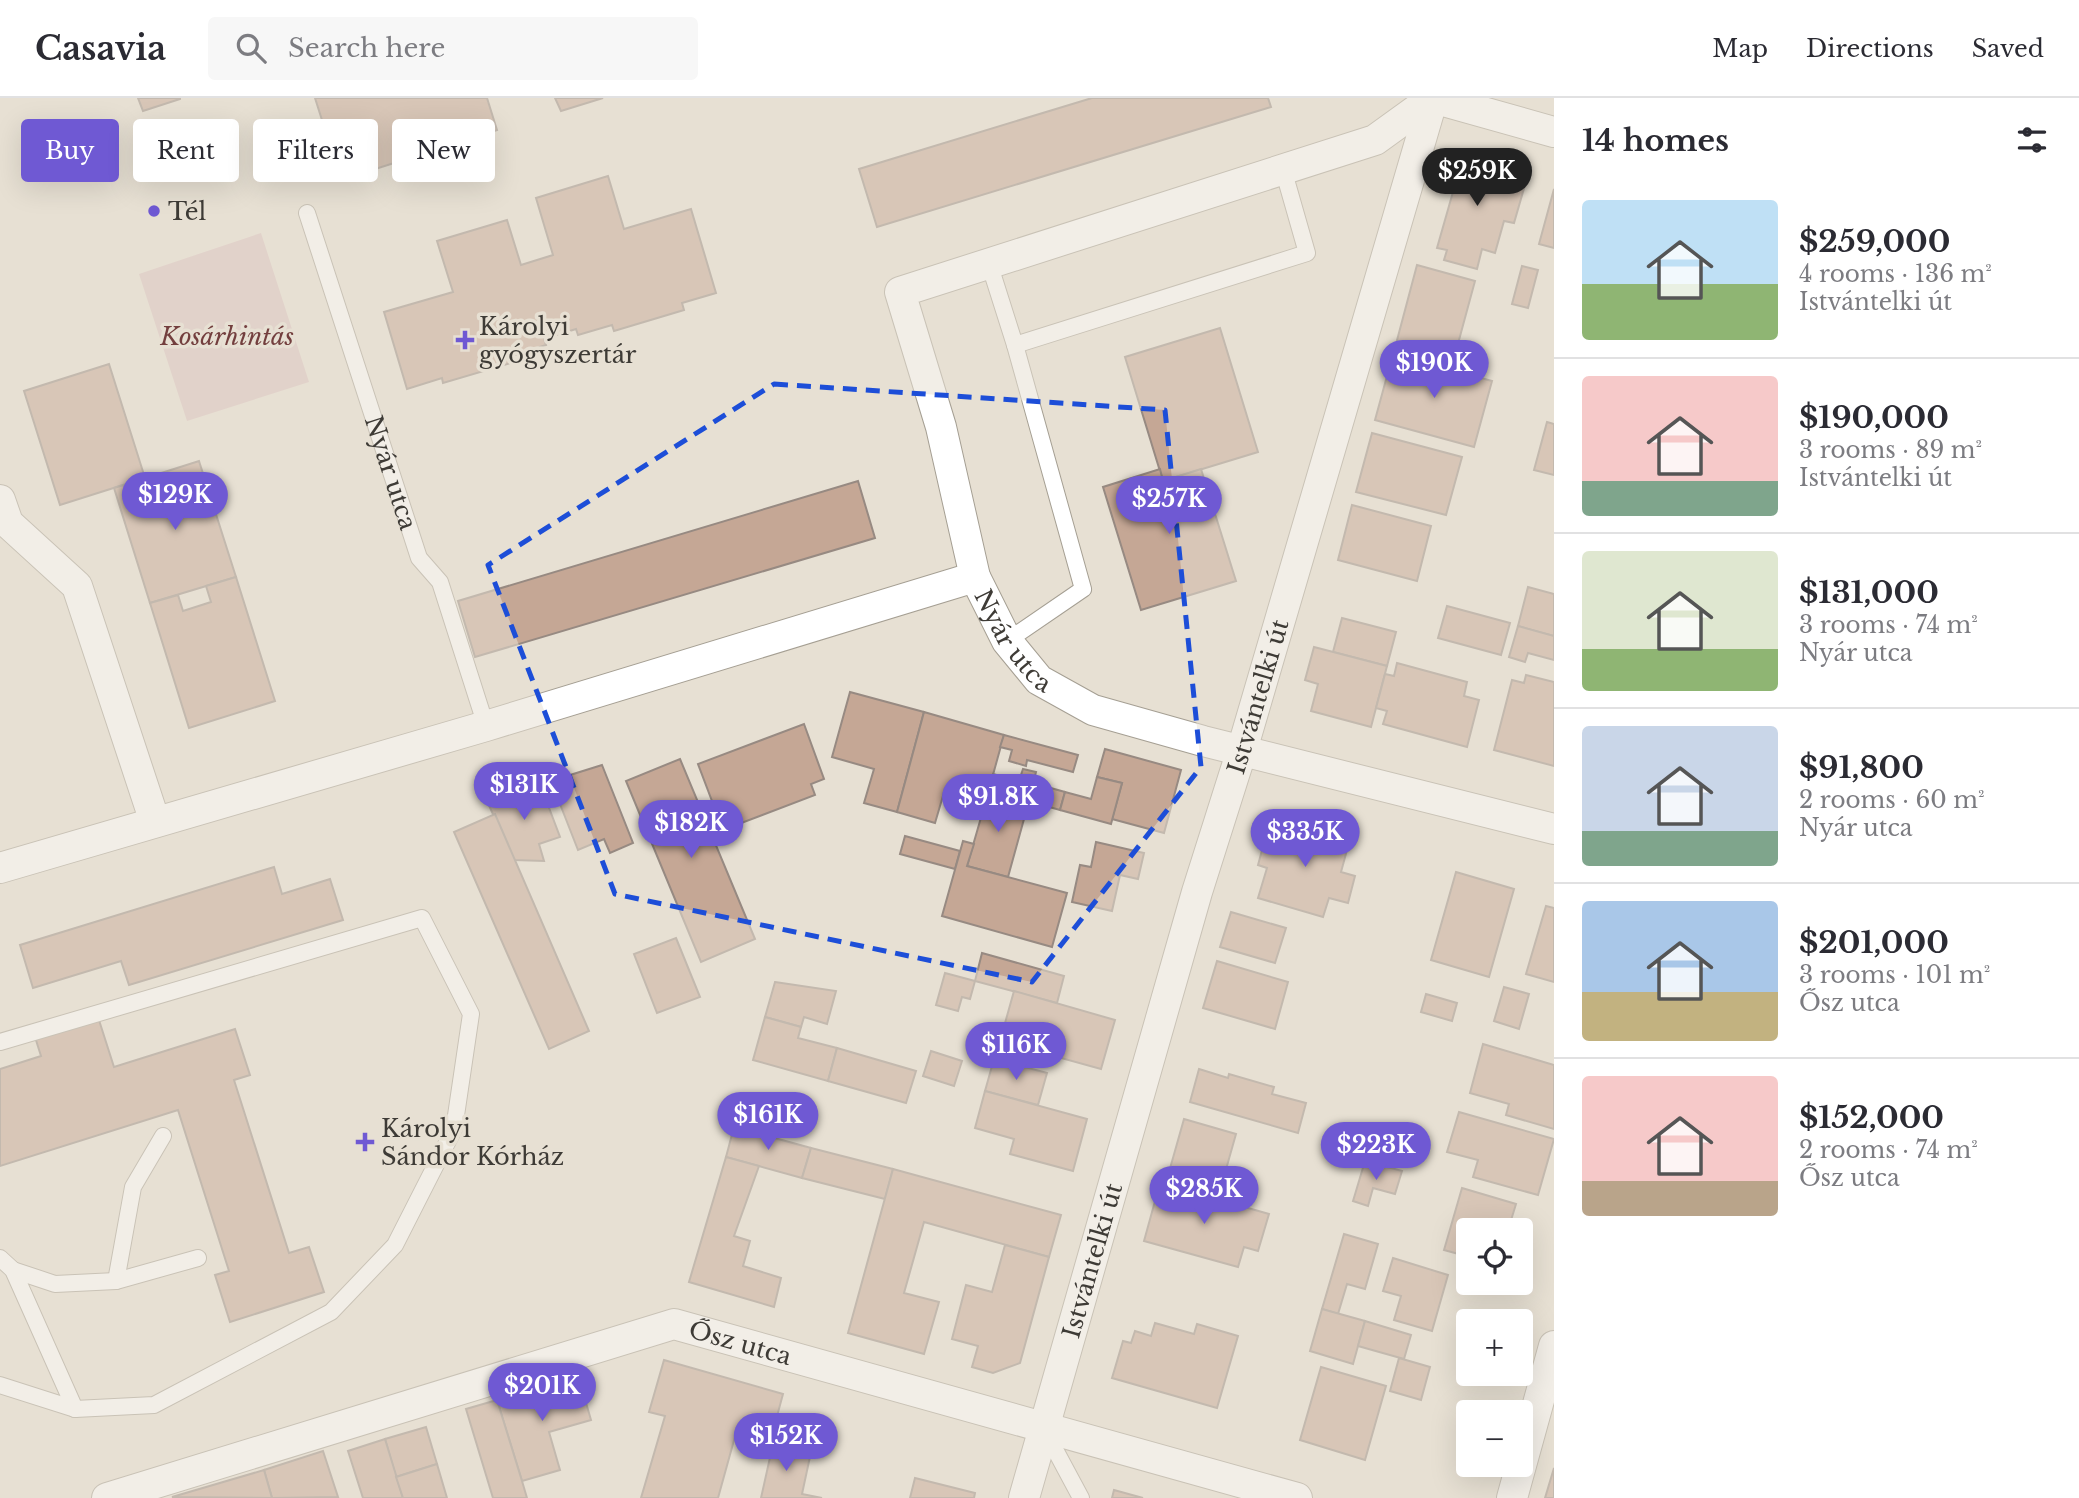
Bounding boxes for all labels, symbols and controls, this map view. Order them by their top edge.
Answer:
search box [208,17,698,80]
text: Casavia [35,28,166,69]
icon: search [232,29,270,67]
text: Search here [288,32,445,64]
text: Map [1712,34,1768,63]
text: Directions [1806,34,1934,63]
text: Saved [1972,34,2044,63]
chip: Buy [21,119,119,182]
chip: Rent [133,119,239,182]
chip: Filters [253,119,378,182]
chip: New [392,119,495,182]
icon: filters [2013,121,2051,159]
text: 14 homes [1582,122,1729,159]
pin: $259K [1428,148,1526,208]
text: $259K [1438,157,1516,185]
place label: Tél [168,197,206,226]
marker: Tél [146,203,162,219]
text: $259,000 [1799,223,1950,260]
icon: home [1638,228,1722,312]
text: 4 rooms · 136 m² [1799,260,1992,288]
text: Istvántelki út [1799,288,1952,316]
place label: Károlyi gyógyszertár [479,312,637,369]
park label: Kosárhintás [159,322,294,351]
marker: Károlyi gyógyszertár [457,332,473,348]
pin: $190K [1385,341,1483,400]
text: $190K [1396,349,1472,377]
text: $190,000 [1799,399,1949,436]
icon: home [1638,404,1722,488]
street label: Nyár utca [359,412,424,534]
text: 3 rooms · 89 m² [1799,436,1982,464]
text: Istvántelki út [1799,464,1952,492]
pin: $129K [126,472,224,532]
pin: $257K [1120,476,1218,536]
text: $129K [138,481,212,509]
text: $257K [1132,485,1206,513]
text: $131,000 [1799,574,1939,611]
icon: home [1638,579,1722,663]
street label: Nyár utca [969,584,1057,699]
text: 3 rooms · 74 m² [1799,611,1978,639]
street label: Istvántelki út [1221,616,1294,777]
text: Nyár utca [1799,639,1912,667]
text: $91,800 [1799,749,1924,786]
icon: home [1638,754,1722,838]
pin: $131K [475,762,573,822]
text: $131K [490,771,558,799]
pin: $91.8K [941,774,1055,834]
text: $91.8K [958,783,1038,811]
text: 2 rooms · 60 m² [1799,786,1985,814]
pin: $182K [642,800,740,860]
text: $182K [654,809,728,837]
pin: $335K [1256,810,1354,869]
text: Nyár utca [1799,814,1912,842]
text: $335K [1267,818,1343,846]
text: $201,000 [1799,924,1949,961]
icon: home [1638,929,1722,1013]
text: 3 rooms · 101 m² [1799,961,1990,989]
text: Ősz utca [1799,989,1900,1017]
pin: $116K [967,1023,1065,1082]
text: $116K [981,1031,1051,1059]
pin: $161K [719,1093,817,1152]
text: $152,000 [1799,1099,1944,1136]
text: $161K [733,1101,803,1129]
icon: home [1638,1104,1722,1188]
place label: Károlyi Sándor Kórház [381,1114,564,1171]
pin: $223K [1327,1122,1425,1182]
text: $223K [1337,1131,1415,1159]
marker: Károlyi Sándor Kórház [355,1132,375,1152]
text: 2 rooms · 74 m² [1799,1136,1978,1164]
text: Ősz utca [1799,1164,1900,1192]
pin: $285K [1155,1166,1253,1226]
text: $285K [1166,1175,1242,1203]
street label: Istvántelki út [1056,1180,1128,1341]
map controls [1456,1218,1533,1477]
button: locate [1456,1218,1533,1295]
button: + [1456,1309,1533,1386]
street label: Ősz utca [686,1314,796,1371]
pin: $201K [493,1364,591,1423]
text: $201K [504,1372,580,1400]
button: − [1456,1400,1533,1477]
pin: $152K [737,1414,835,1473]
text: $152K [750,1422,822,1450]

